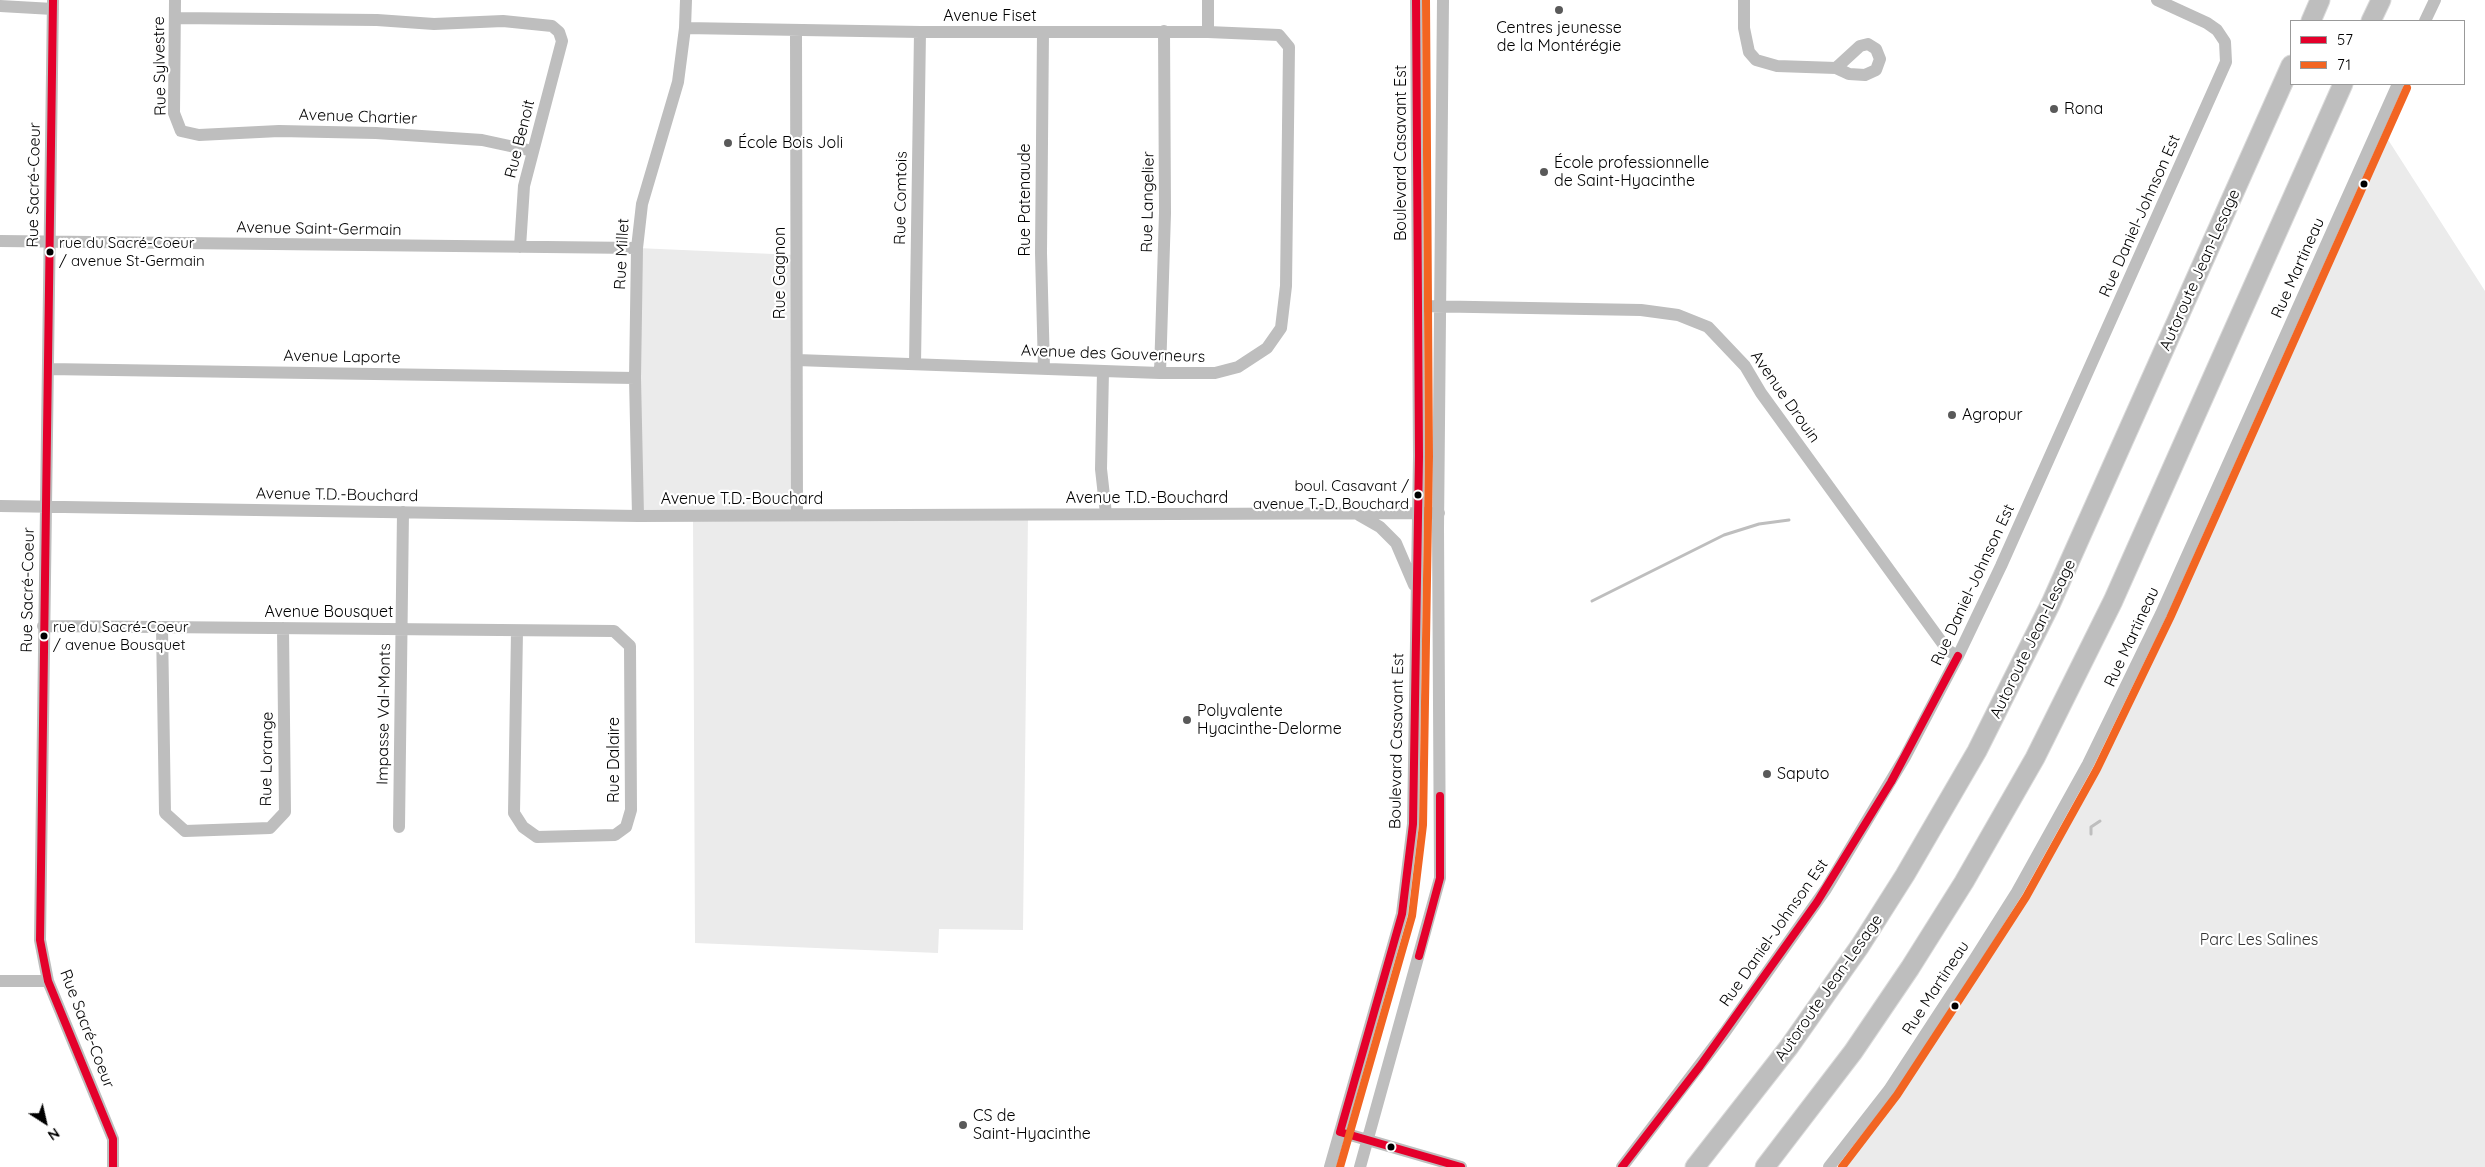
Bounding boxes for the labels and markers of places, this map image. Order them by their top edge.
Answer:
marker: Centres jeunesse de la Montérégie [1553,4,1565,16]
place label: Centres jeunesse de la Montérégie [1496,18,1622,56]
place label: Rona [2064,99,2103,119]
marker: Rona [2048,103,2060,115]
place label: École Bois Joli [738,133,843,153]
marker: École Bois Joli [722,137,734,149]
place label: École professionnelle de Saint-Hyacinthe [1554,153,1709,191]
marker: École professionnelle de Saint-Hyacinthe [1538,166,1550,178]
unlabelled marker [2359,179,2369,189]
place label: rue du Sacré-Coeur / avenue St-Germain [59,234,205,269]
marker: rue du Sacré-Coeur / avenue St-Germain [45,247,55,257]
place label: Agropur [1962,405,2023,425]
marker: Agropur [1946,409,1958,421]
place label: boul. Casavant / avenue T.-D. Bouchard [1253,477,1409,512]
marker: boul. Casavant / avenue T.-D. Bouchard [1413,490,1423,500]
place label: rue du Sacré-Coeur / avenue Bousquet [53,618,189,653]
marker: rue du Sacré-Coeur / avenue Bousquet [39,631,49,641]
place label: Polyvalente Hyacinthe-Delorme [1197,701,1342,739]
marker: Polyvalente Hyacinthe-Delorme [1181,714,1193,726]
place label: Saputo [1777,764,1829,784]
marker: Saputo [1761,768,1773,780]
unlabelled marker [1950,1001,1960,1011]
place label: CS de Saint-Hyacinthe [973,1106,1091,1144]
marker: CS de Saint-Hyacinthe [957,1119,969,1131]
unlabelled marker [1386,1142,1396,1152]

